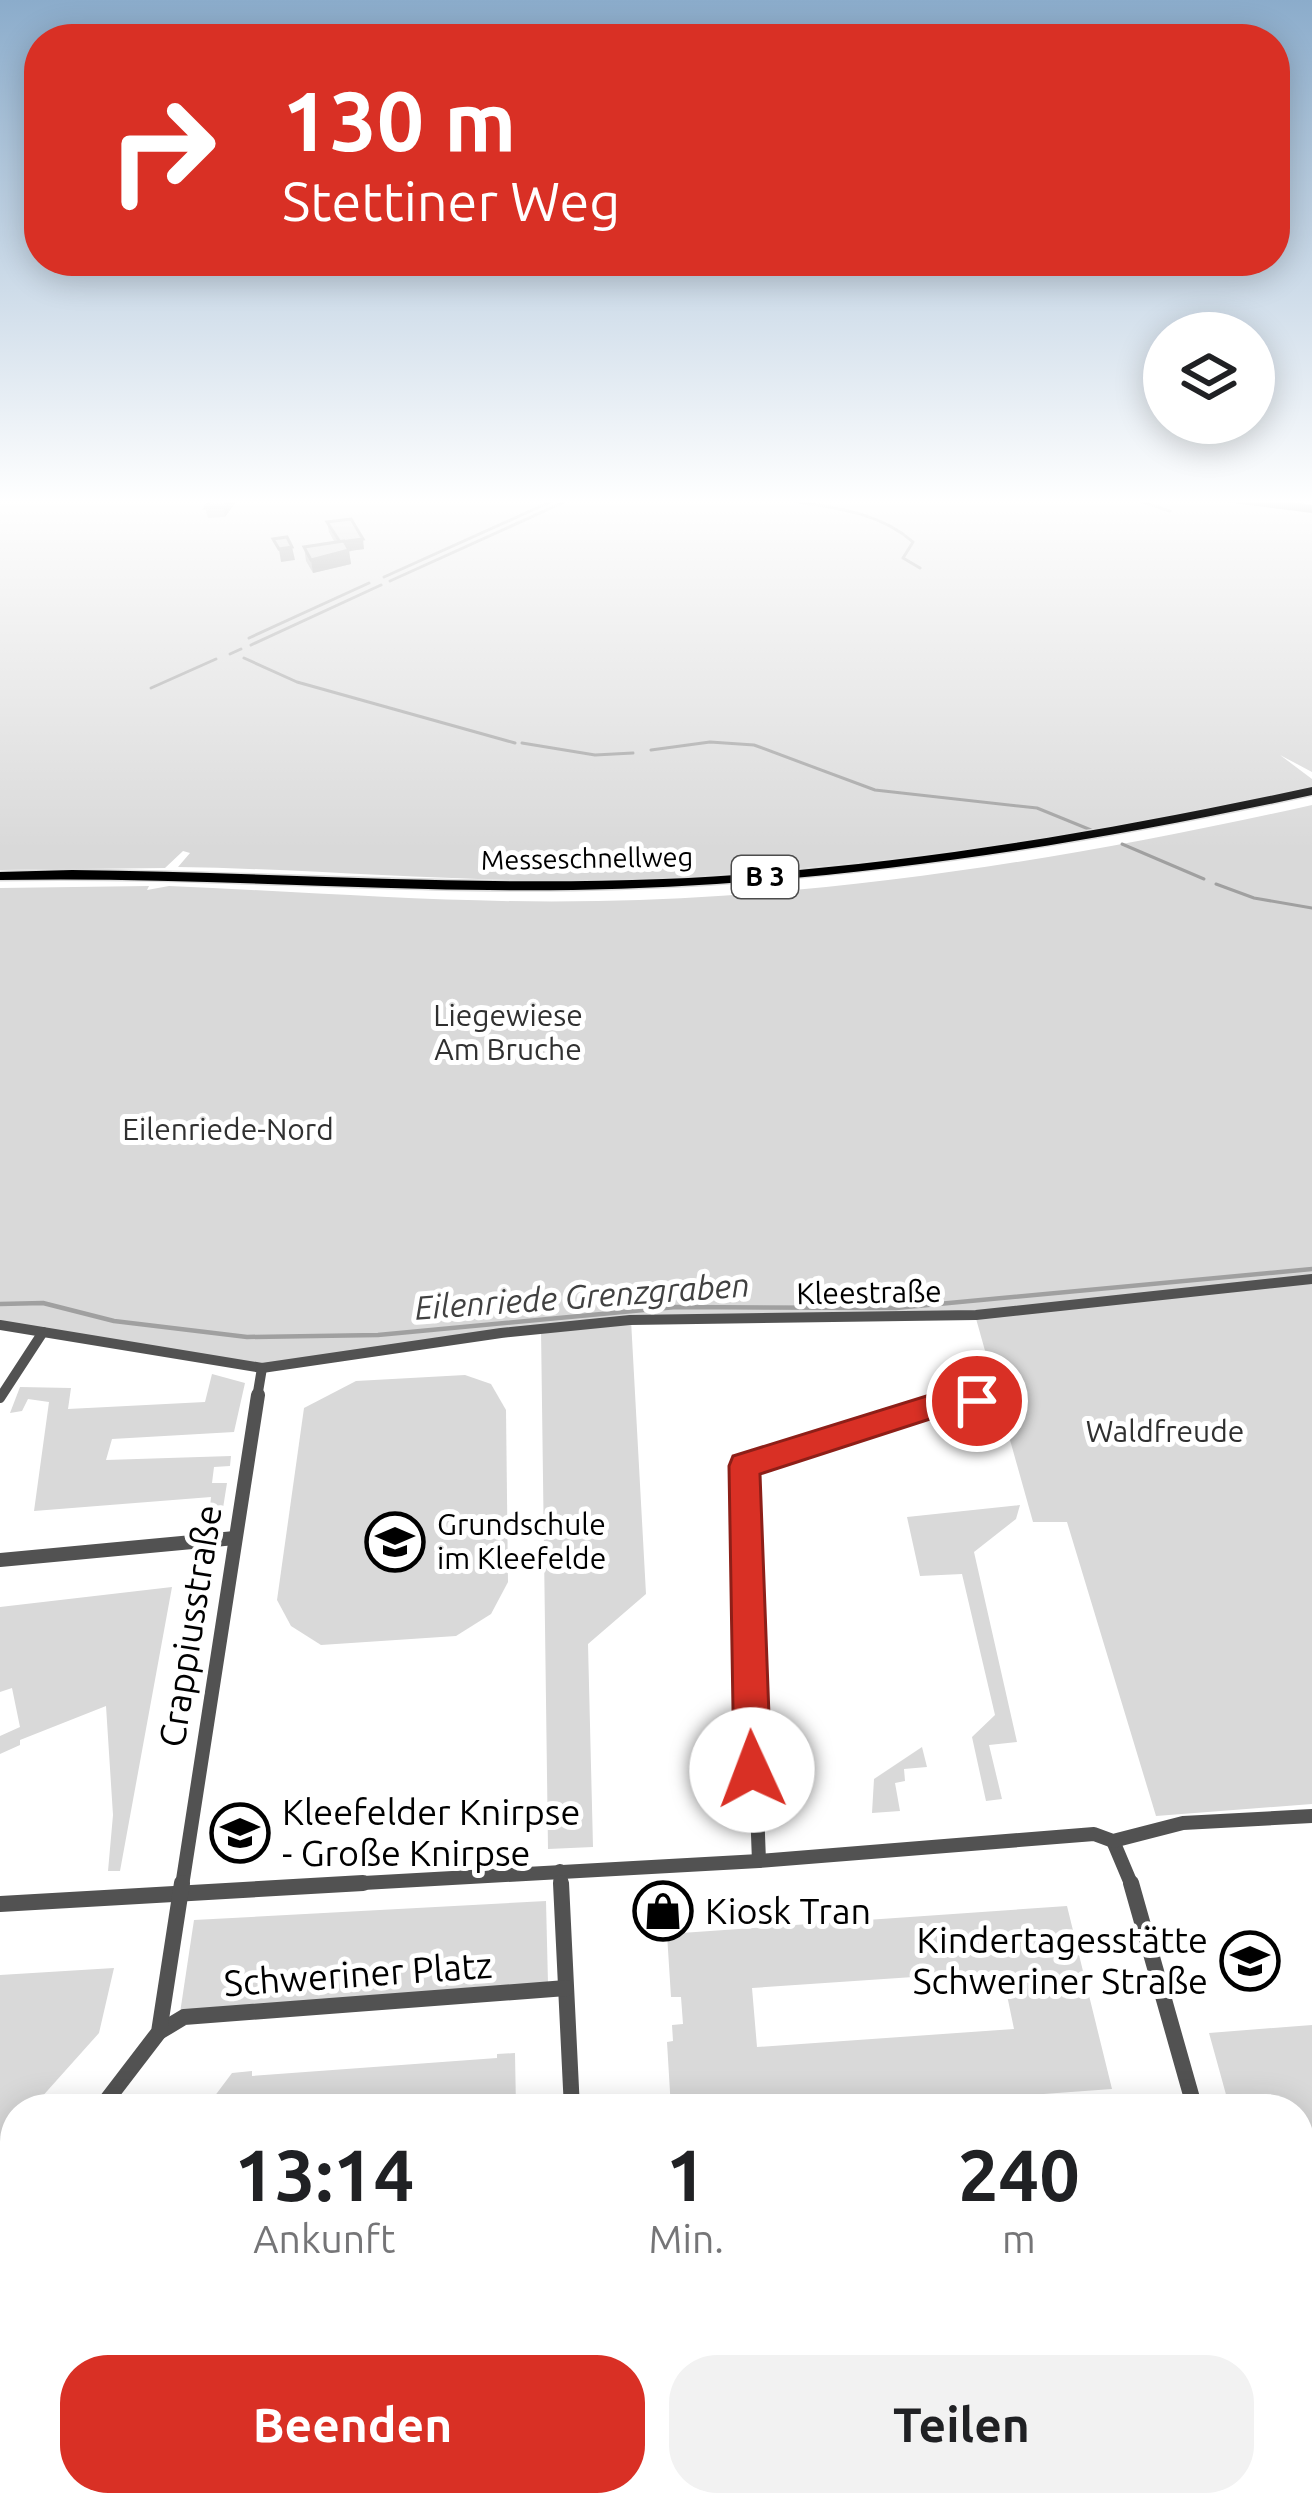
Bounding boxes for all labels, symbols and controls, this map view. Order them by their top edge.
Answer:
icon: right [84,72,240,228]
text: 130 m [282,73,516,167]
text: Stettiner Weg [282,171,620,231]
map controls [1143,312,1275,444]
button: layers [1143,312,1275,444]
street label: Messeschnellweg [481,841,693,875]
road number: B 3 [732,856,798,898]
park label: Liegewiese Am Bruche [433,998,583,1066]
park label: Eilenriede-Nord [122,1112,334,1146]
water label: Eilenriede Grenzgraben [413,1265,751,1326]
street label: Kleestraße [796,1274,942,1310]
pin [926,1350,1028,1452]
icon: arrive [944,1368,1010,1434]
park label: Waldfreude [1086,1414,1244,1448]
street label: Crappiusstraße [150,1502,229,1750]
place label: Grundschule im Kleefelde [437,1507,606,1575]
school or university icon: Grundschule im Kleefelde [364,1511,426,1573]
position arrow [689,1707,815,1833]
place label: Kleefelder Knirpse - Große Knirpse [282,1791,580,1873]
school or university icon: Kleefelder Knirpse - Große Knirpse [209,1802,271,1864]
shop icon: Kiosk Tran [632,1880,694,1942]
place label: Kiosk Tran [705,1890,871,1931]
place label: Kindertagesstätte Schweriner Straße [913,1919,1208,2001]
school or university icon: Kindertagesstätte Schweriner Straße [1219,1930,1281,1992]
street label: Schweriner Platz [222,1944,493,2003]
text: 13:14 [234,2134,414,2215]
text: 1 [666,2134,706,2215]
text: 240 [958,2134,1080,2215]
text: Ankunft [253,2217,395,2260]
text: Min. [649,2217,724,2260]
text: m [1002,2217,1036,2260]
button: Beenden [60,2355,645,2493]
button: Teilen [669,2355,1254,2493]

